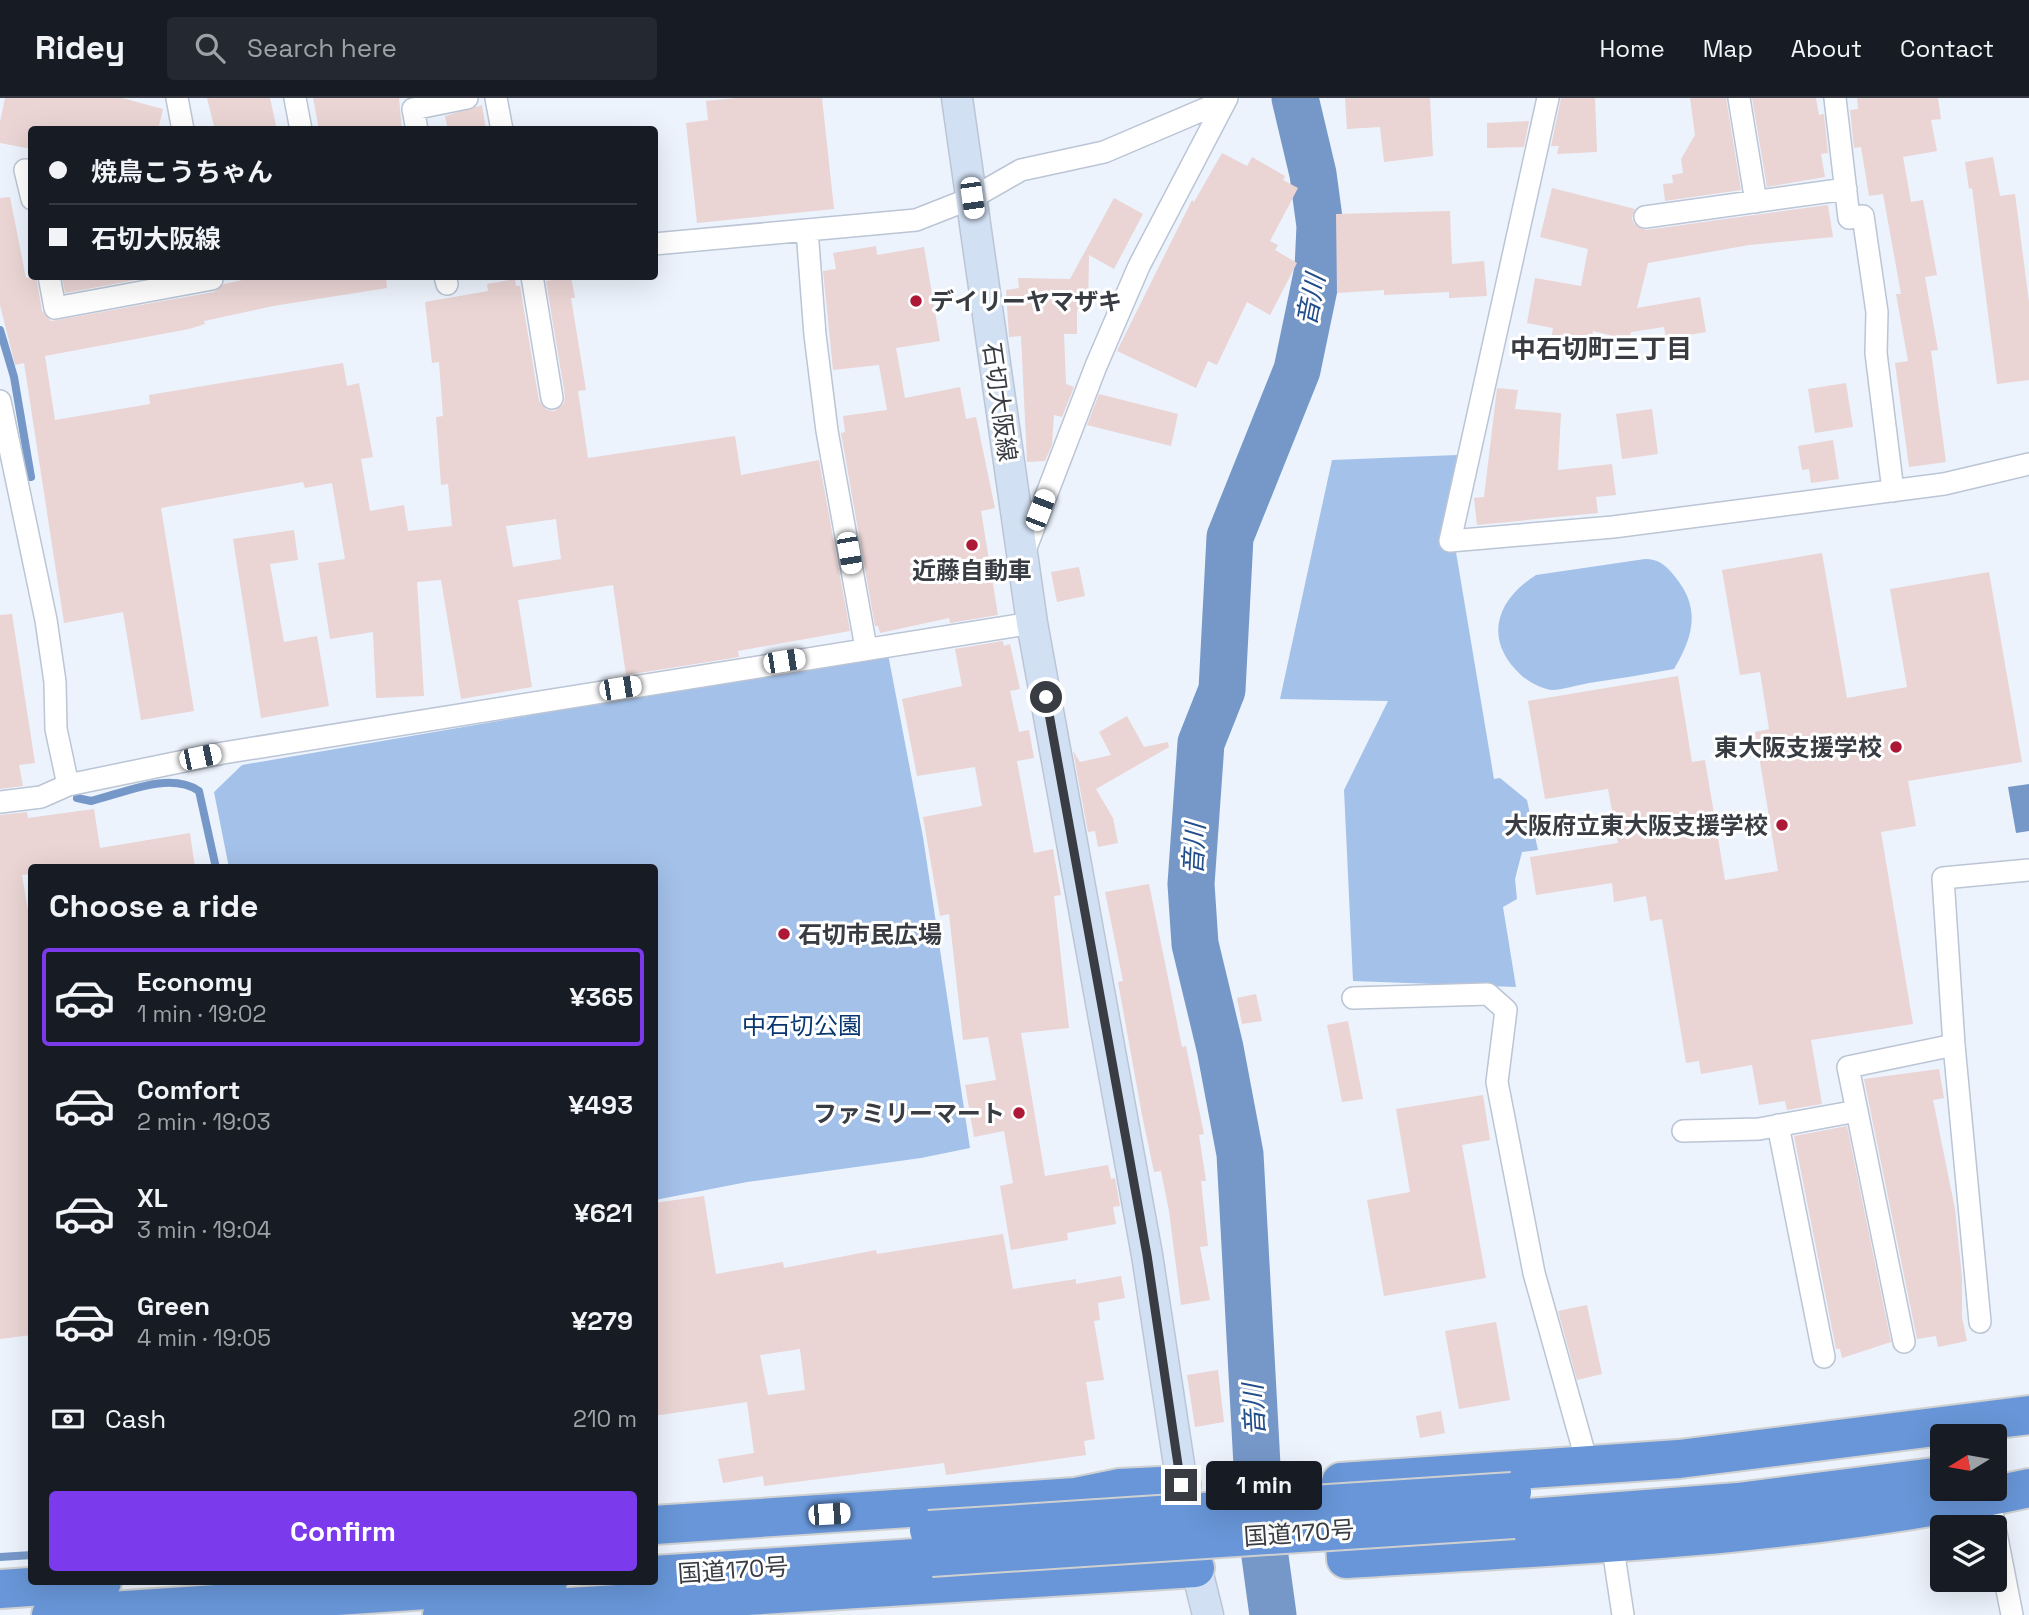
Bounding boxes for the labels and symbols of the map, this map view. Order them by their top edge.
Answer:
car [959,176,986,220]
water label: 音川 [1289,268,1333,329]
place label: デイリーヤマザキ [930,286,1122,317]
marker: デイリーヤマザキ [908,293,924,309]
district label: 中石切町三丁目 [1510,332,1692,366]
street label: 石切大阪線 [976,340,1024,464]
car [1023,487,1058,533]
car [836,530,863,576]
marker: 近藤自動車 [964,537,980,553]
place label: 近藤自動車 [912,555,1032,586]
car [762,647,807,675]
car [598,674,643,702]
route start [1030,681,1062,713]
place label: 東大阪支援学校 [1714,732,1882,763]
marker: 東大阪支援学校 [1888,739,1904,755]
car [178,742,223,772]
place label: 大阪府立東大阪支援学校 [1504,810,1768,841]
marker: 大阪府立東大阪支援学校 [1774,817,1790,833]
water label: 音川 [1176,819,1212,876]
place label: 石切市民広場 [798,919,942,950]
marker: 石切市民広場 [776,926,792,942]
park label: 中石切公園 [742,1010,862,1041]
place label: ファミリーマート [813,1098,1005,1129]
marker: ファミリーマート [1011,1105,1027,1121]
water label: 音川 [1236,1380,1272,1437]
north arrow [1930,1424,2007,1502]
callout: 1 min [1206,1460,1321,1510]
route end [1165,1469,1197,1501]
car [808,1502,851,1526]
street label: 国道170号 [1243,1514,1355,1552]
street label: 国道170号 [677,1551,789,1589]

